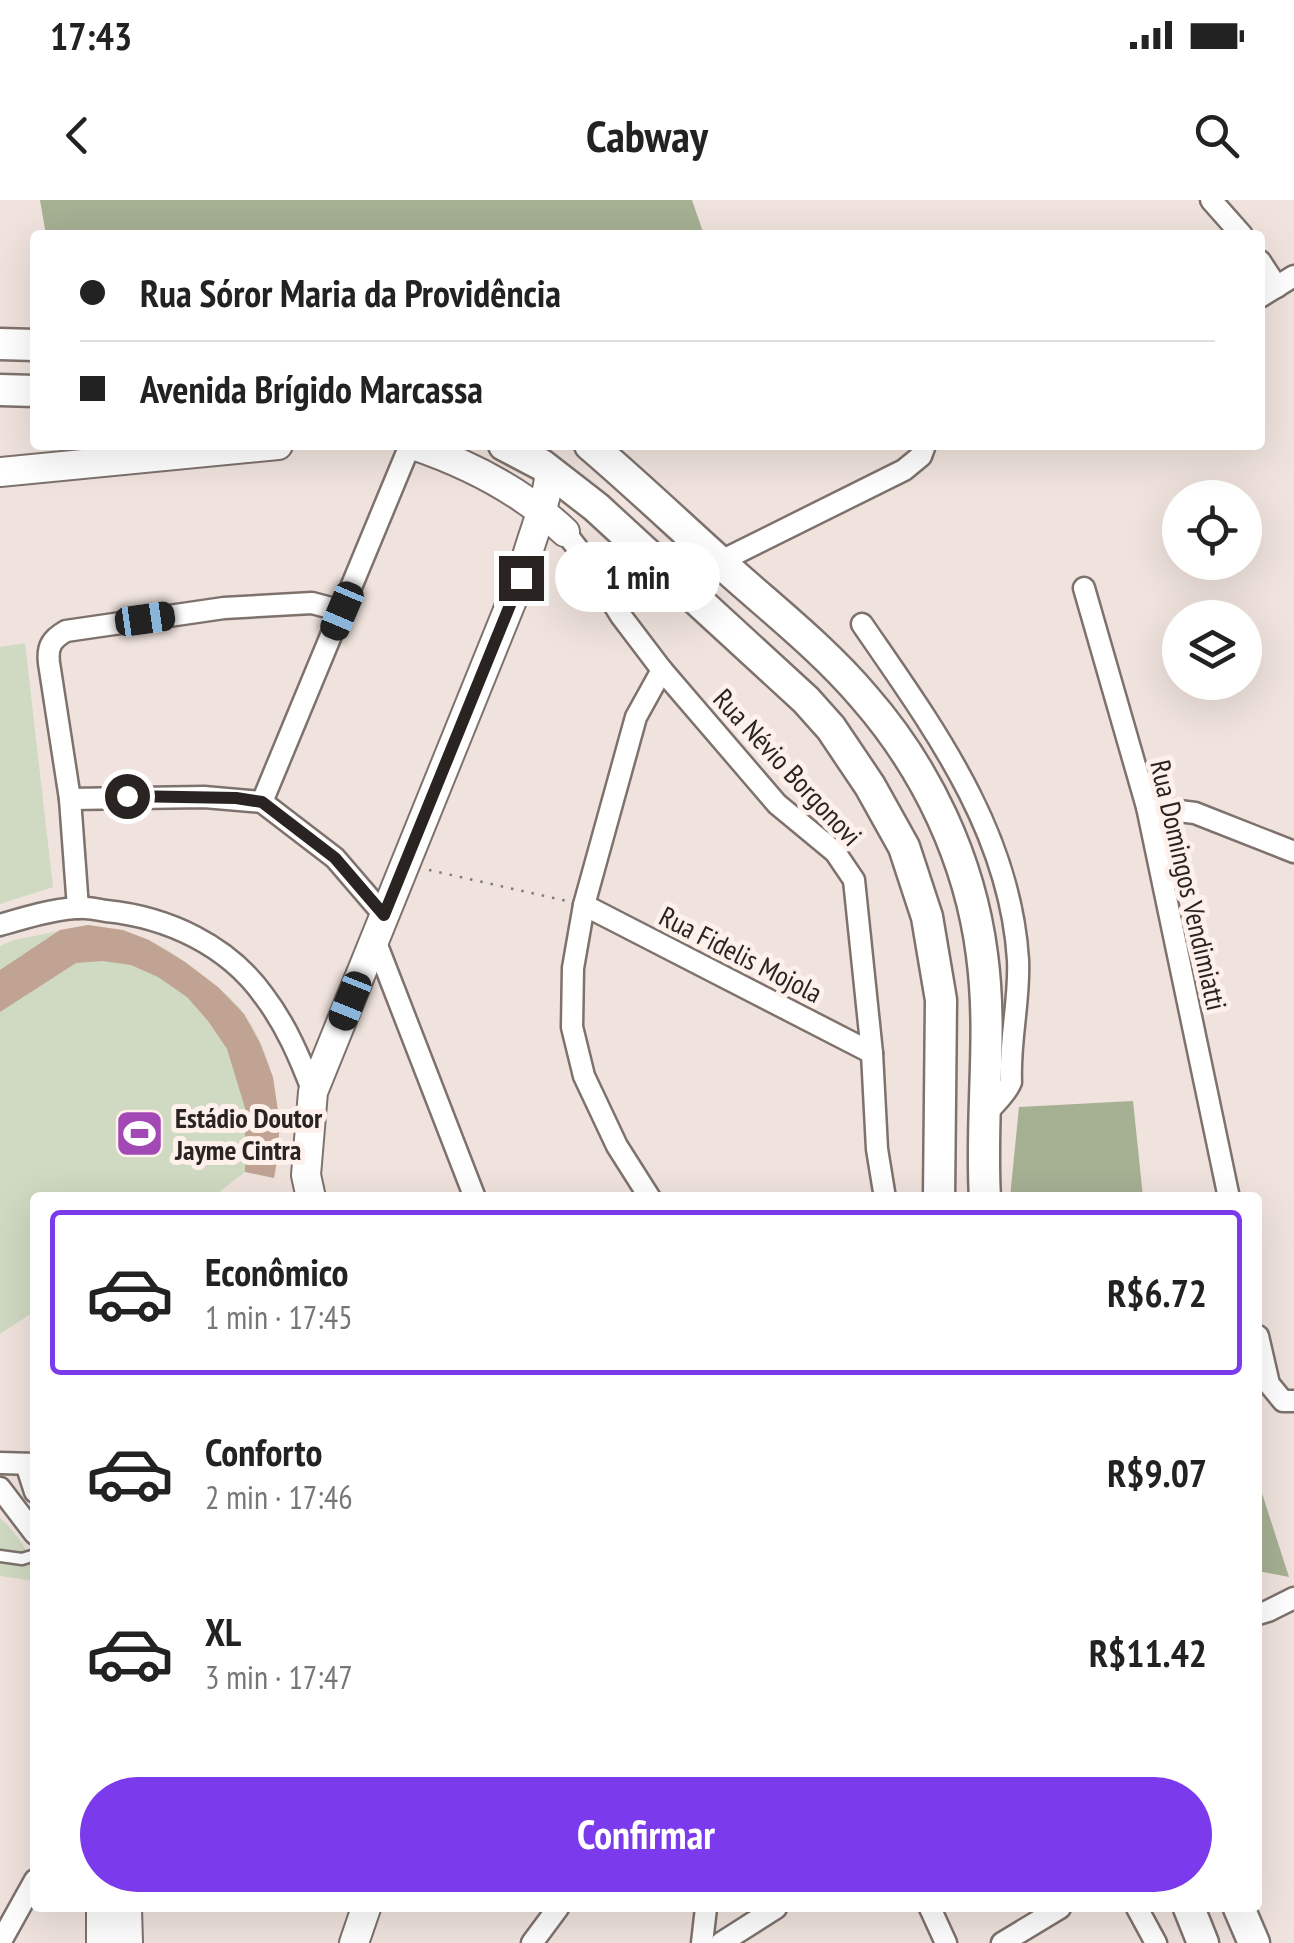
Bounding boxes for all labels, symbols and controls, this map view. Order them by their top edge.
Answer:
text: 17:43 [50,11,132,60]
text: Cabway [586,106,708,164]
icon: back [50,108,105,163]
icon: search [1189,108,1244,163]
text: Rua Sóror Maria da Providência [140,268,561,317]
text: Avenida Brígido Marcassa [140,364,483,413]
map controls [1162,480,1262,700]
button: locate [1162,480,1262,580]
callout: 1 min [556,543,721,613]
route end [499,556,544,601]
text: 1 min [605,556,670,598]
car [316,578,368,644]
car [113,600,177,638]
button: layers [1162,600,1262,700]
street label: Rua Névio Borgonovi [706,680,870,854]
street label: Rua Domingos Vendimiatti [1142,756,1236,1014]
route start [105,774,150,819]
street label: Rua Fidelis Mojola [653,897,829,1011]
car [325,968,375,1034]
place label: Estádio Doutor Jayme Cintra [174,1099,323,1168]
sports icon: Estádio Doutor Jayme Cintra [114,1107,166,1159]
text: Econômico [205,1247,349,1296]
icon: car [85,1248,175,1338]
text: R$6.72 [1107,1268,1207,1317]
text: 1 min · 17:45 [205,1296,353,1338]
text: Conforto [205,1427,322,1476]
icon: car [85,1428,175,1518]
text: R$9.07 [1107,1448,1207,1497]
text: 2 min · 17:46 [205,1476,353,1518]
text: XL [205,1607,241,1656]
icon: car [85,1608,175,1698]
text: R$11.42 [1089,1628,1207,1677]
text: 3 min · 17:47 [205,1656,353,1698]
button: Confirmar [80,1777,1212,1892]

